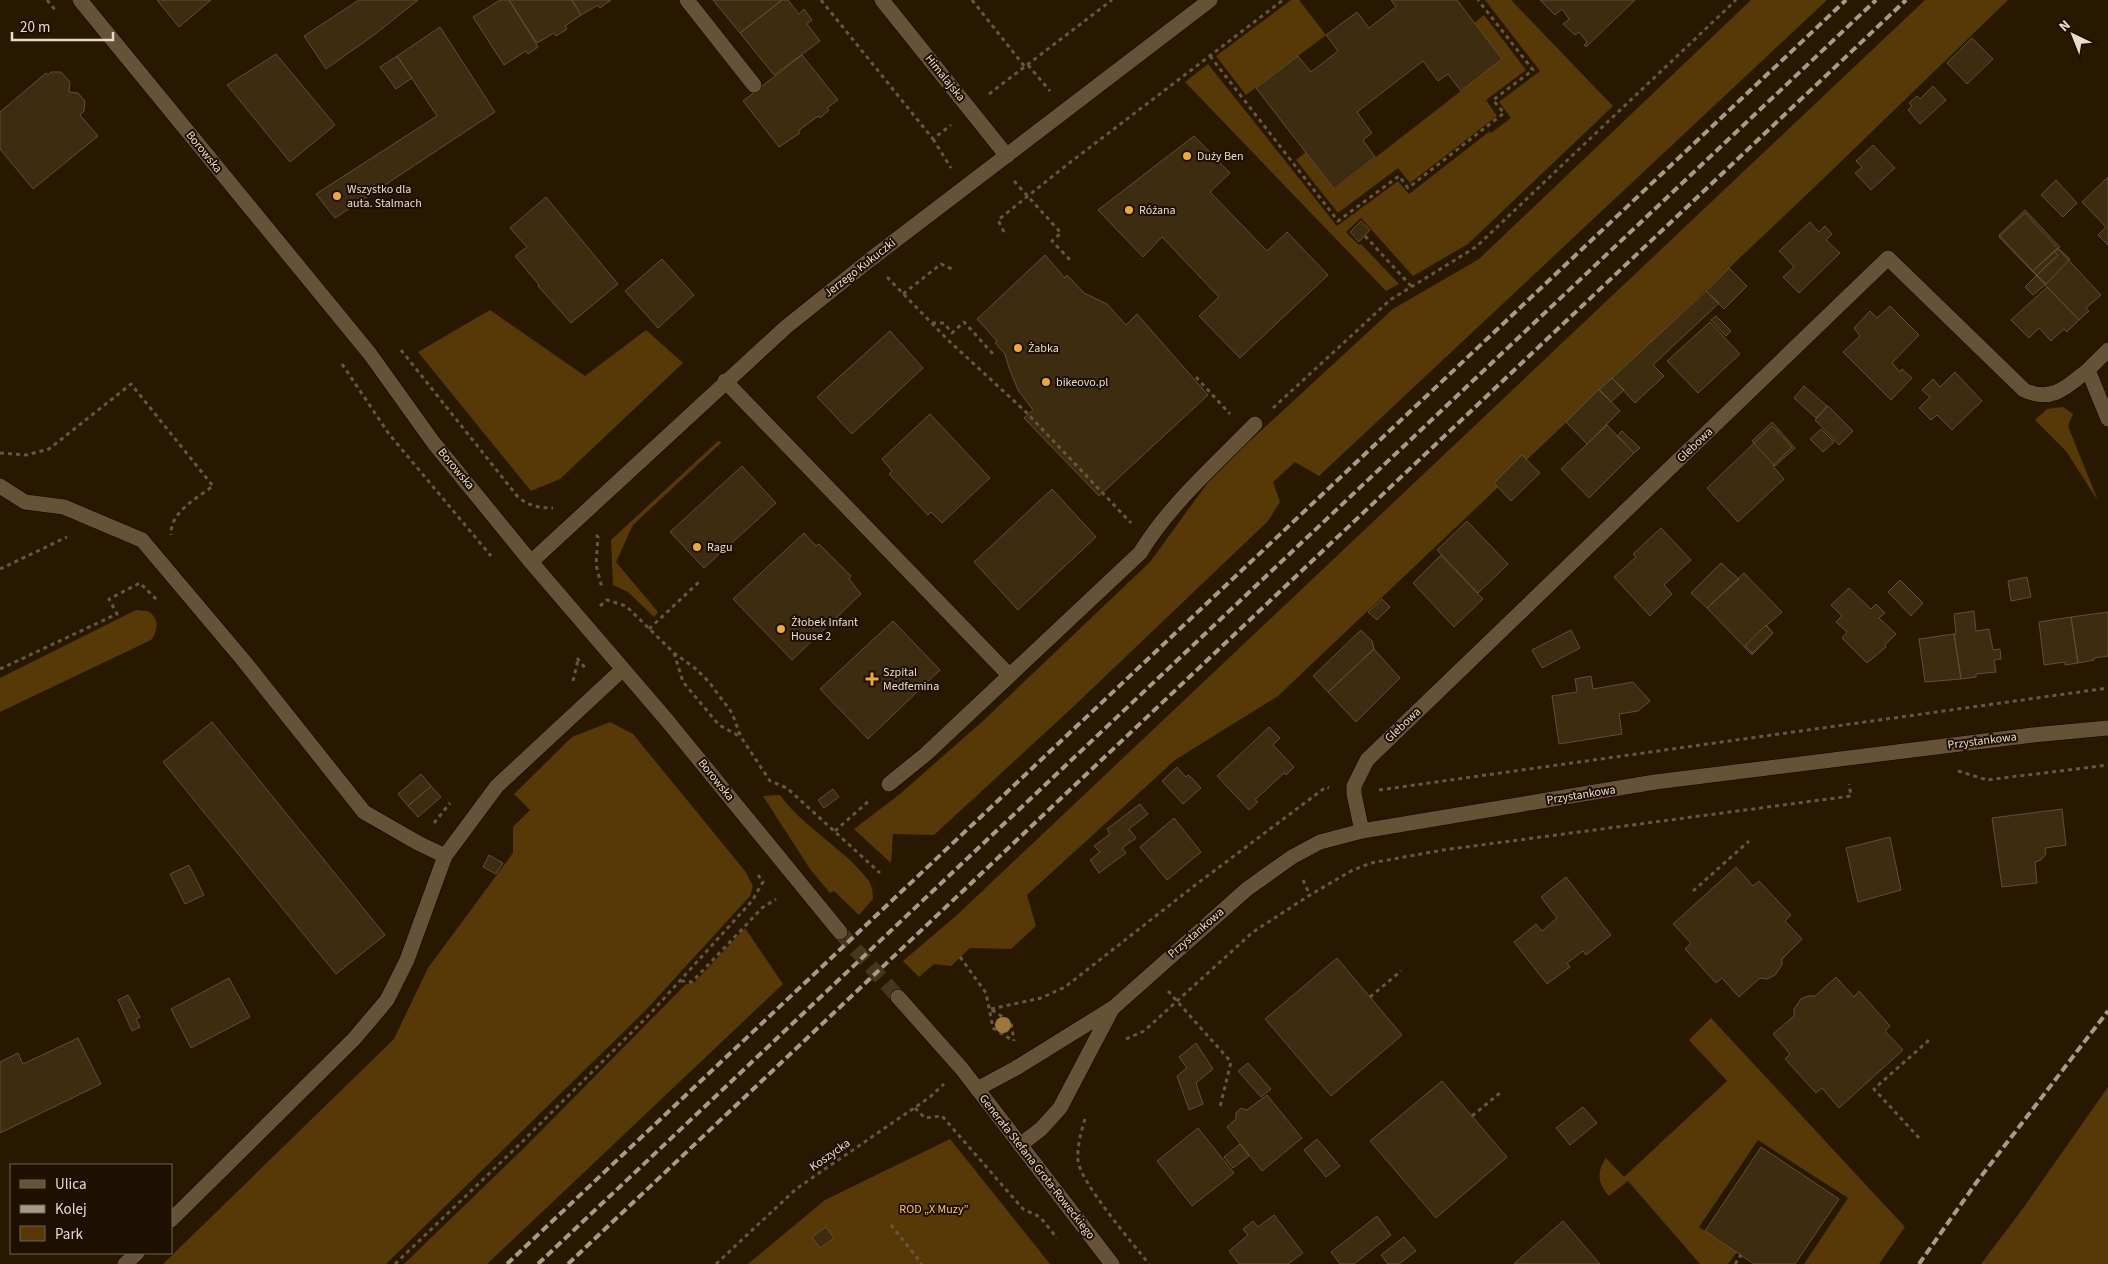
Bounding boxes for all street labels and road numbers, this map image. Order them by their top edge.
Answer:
street label: Himalajska [921,51,969,105]
street label: Borowska [182,127,226,177]
street label: Jerzego Kukuczki [821,235,899,301]
street label: Glebowa [1673,424,1717,466]
street label: Borowska [434,445,478,493]
street label: Glebowa [1381,704,1425,746]
street label: Przystankowa [1946,728,2018,754]
street label: Borowska [694,755,738,805]
street label: Przystankowa [1545,781,1617,809]
street label: Przystankowa [1164,904,1228,962]
street label: Generała Stefana Grota-Roweckiego [975,1091,1099,1243]
street label: Koszycka [806,1135,854,1175]

